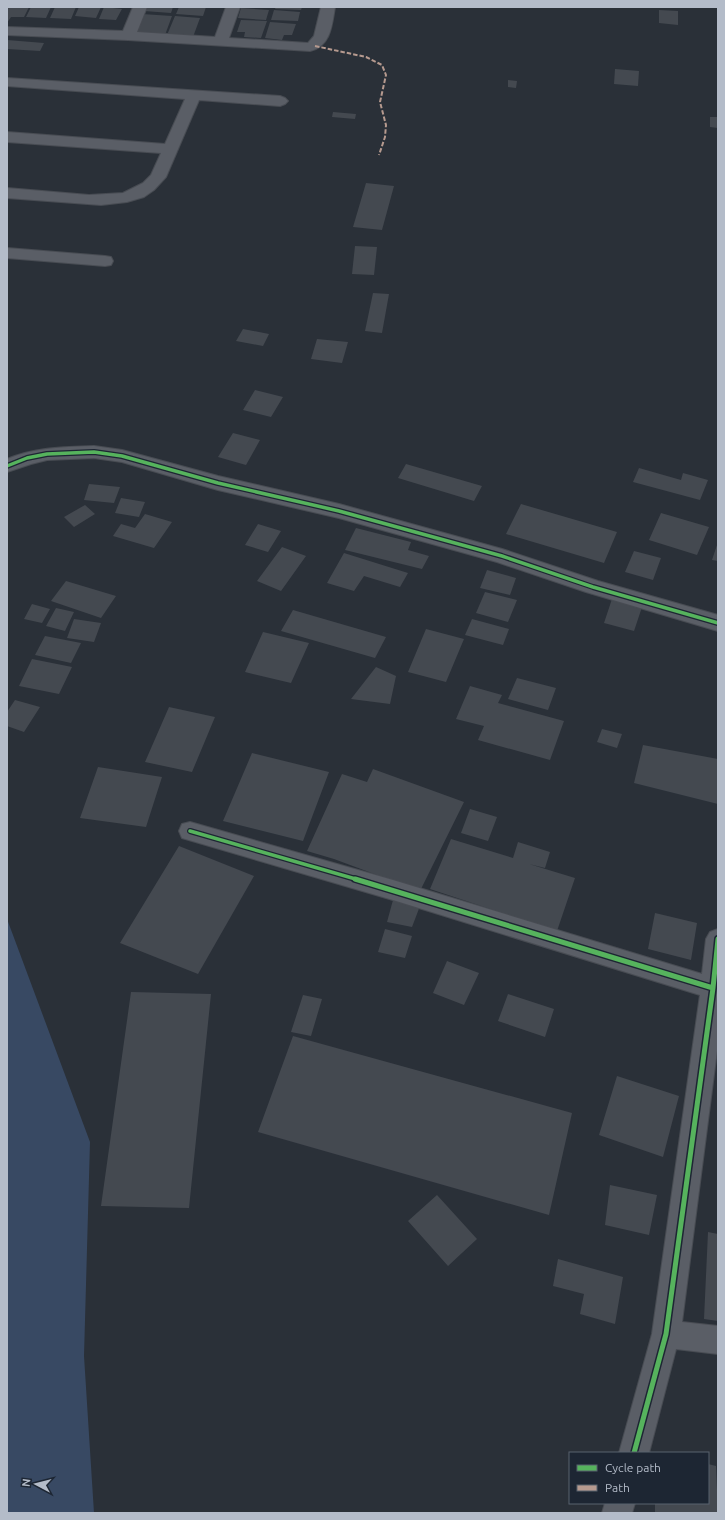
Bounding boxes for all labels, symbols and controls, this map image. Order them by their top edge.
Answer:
legend [569,1452,709,1504]
text: Cycle path [605,1461,661,1474]
north arrow [16,1464,56,1504]
text: N [20,1478,33,1488]
text: Path [605,1481,630,1494]

